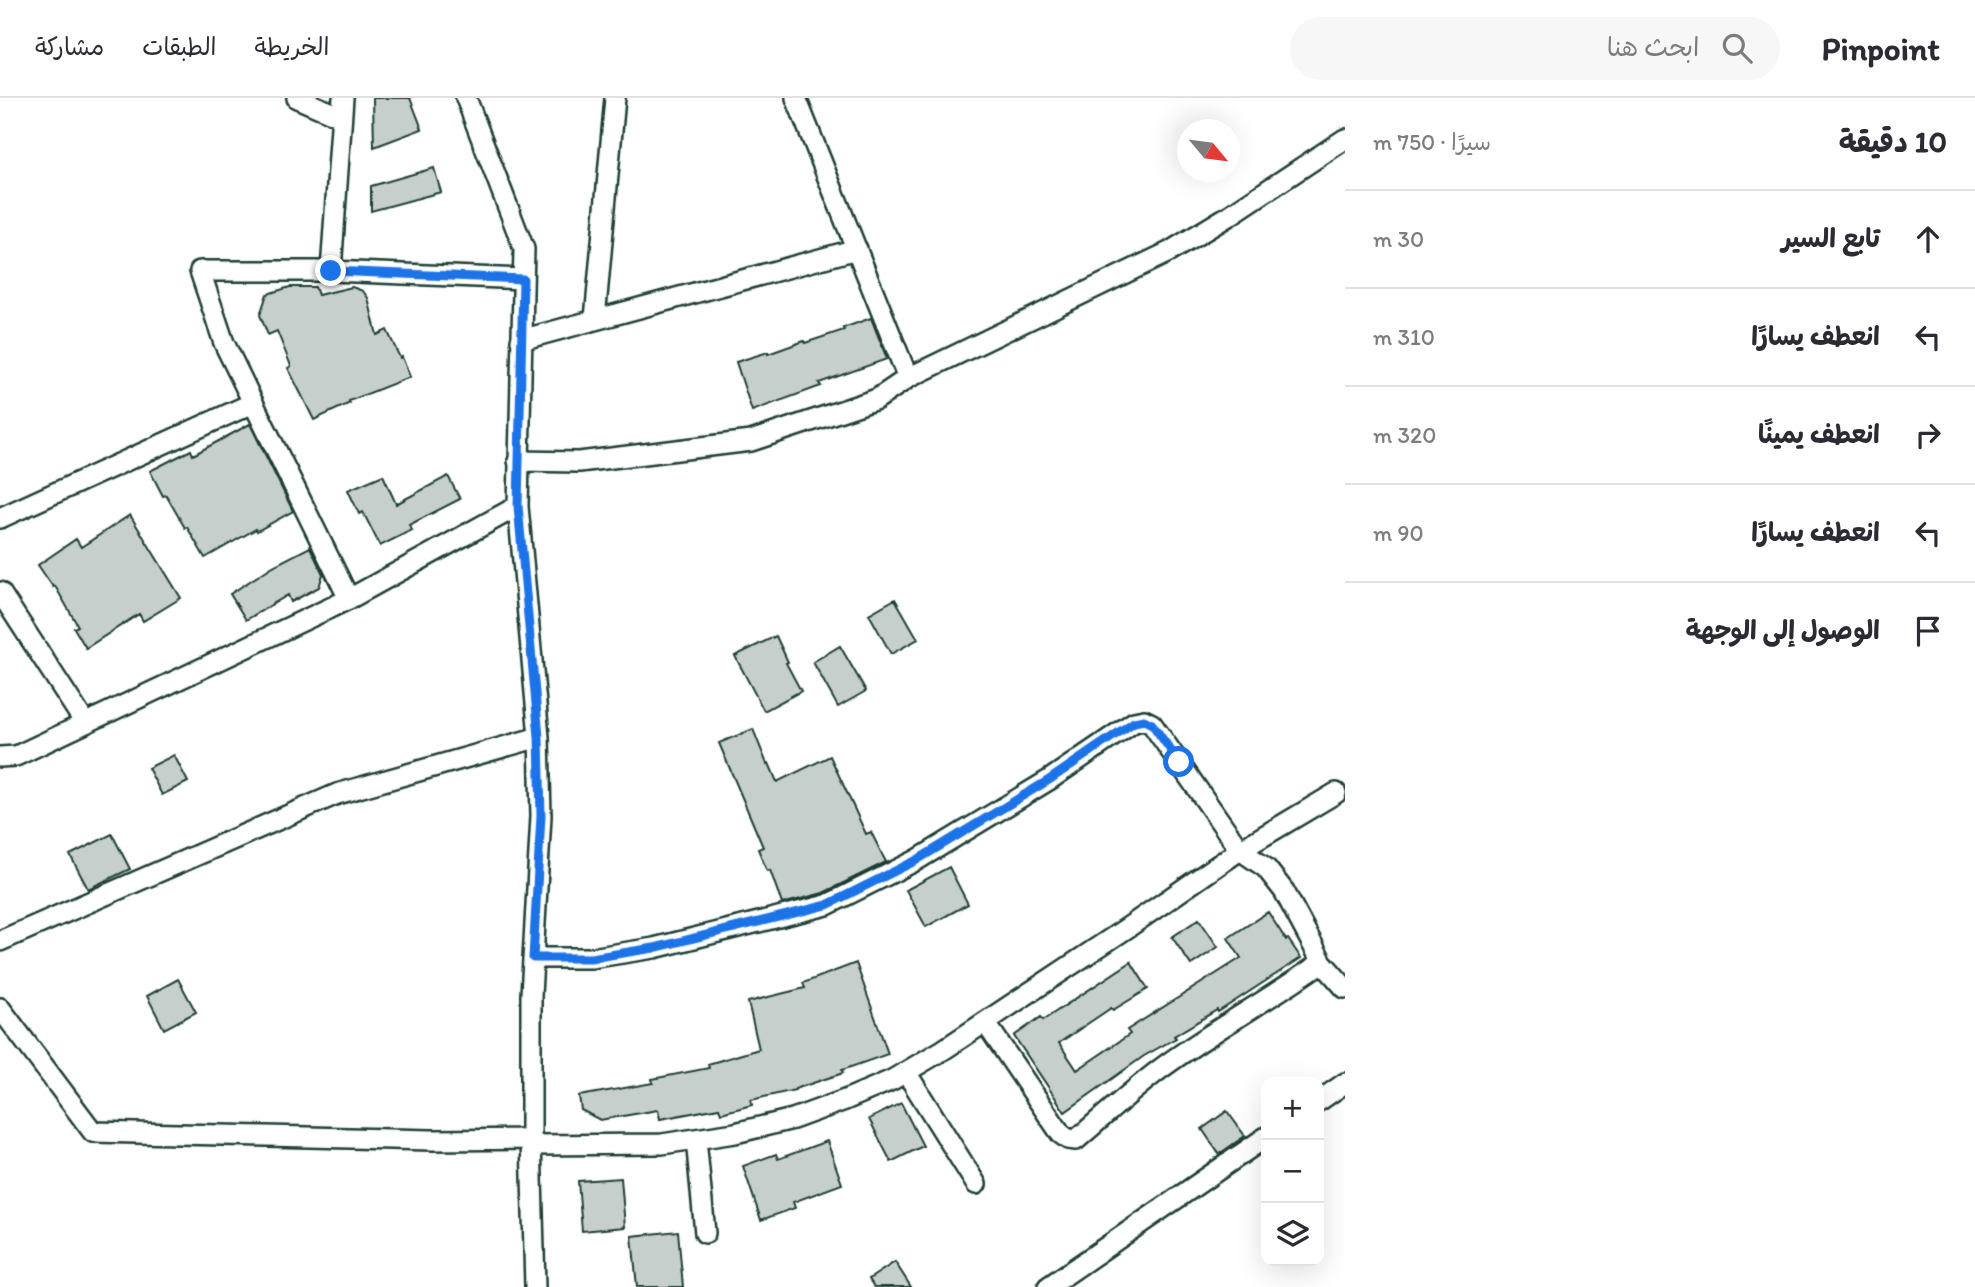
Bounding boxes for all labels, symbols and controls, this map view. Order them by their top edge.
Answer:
search box [1290,17,1780,80]
icon: search [1718,29,1756,67]
text: Pinpoint [1822,29,1940,68]
text: ابحث هنا [1607,31,1700,63]
text: مشاركة [35,32,104,61]
text: الطبقات [142,32,217,61]
text: الخريطة [255,32,329,61]
north arrow [1177,119,1240,182]
text: 10 دقيقة [1839,123,1947,160]
text: سيرًا · 750 m [1373,128,1491,156]
icon: ahead [1909,220,1947,258]
text: تابع السير [1782,222,1880,254]
text: 30 m [1373,225,1424,253]
route end [315,255,346,286]
icon: left [1909,318,1947,356]
text: انعطف يسارًا [1751,320,1880,352]
text: 310 m [1373,323,1435,351]
icon: right [1909,416,1947,454]
text: انعطف يمينًا [1758,418,1880,450]
text: 320 m [1373,421,1436,449]
icon: left [1909,514,1947,552]
text: انعطف يسارًا [1751,516,1880,548]
text: 90 m [1373,519,1424,547]
icon: arrive [1909,612,1947,650]
text: الوصول إلى الوجهة [1686,614,1880,646]
route start [1163,746,1194,777]
map controls [1261,1077,1324,1266]
button: + [1261,1077,1324,1140]
button: − [1261,1140,1324,1203]
button: layers [1261,1203,1324,1266]

